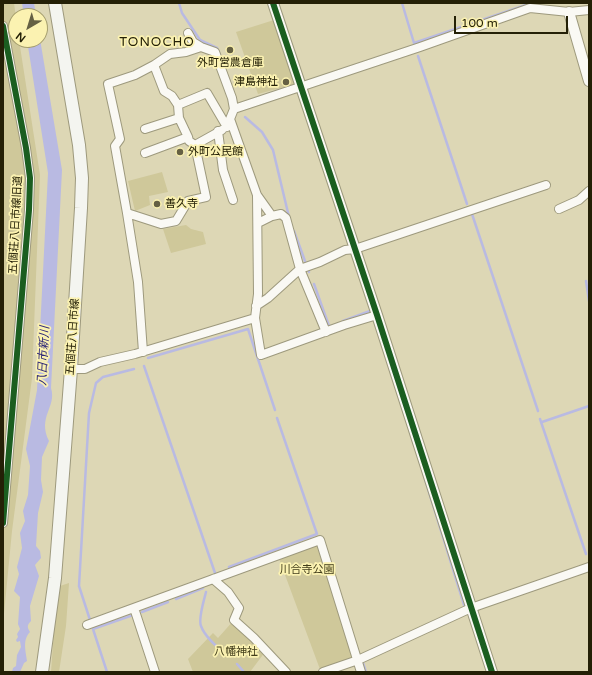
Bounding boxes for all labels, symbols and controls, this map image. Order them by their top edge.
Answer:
north arrow [8,8,48,48]
scale bar [456,8,570,34]
text: 100 m [461,16,498,30]
text: N [13,29,28,45]
district label: TONOCHO [119,35,195,51]
marker: 外町営農倉庫 [225,45,235,55]
place label: 外町営農倉庫 [197,56,263,70]
place label: 津島神社 [234,75,278,89]
marker: 津島神社 [281,77,291,87]
place label: 外町公民館 [188,145,243,159]
marker: 外町公民館 [175,147,185,157]
street label: 五個荘八日市線旧道 [7,175,25,275]
place label: 善久寺 [165,197,198,211]
marker: 善久寺 [152,199,162,209]
street label: 五個荘八日市線 [64,298,82,376]
water label: 八日市新川 [35,326,53,386]
park label: 川合寺公園 [280,563,334,577]
park label: 八幡神社 [214,645,258,659]

